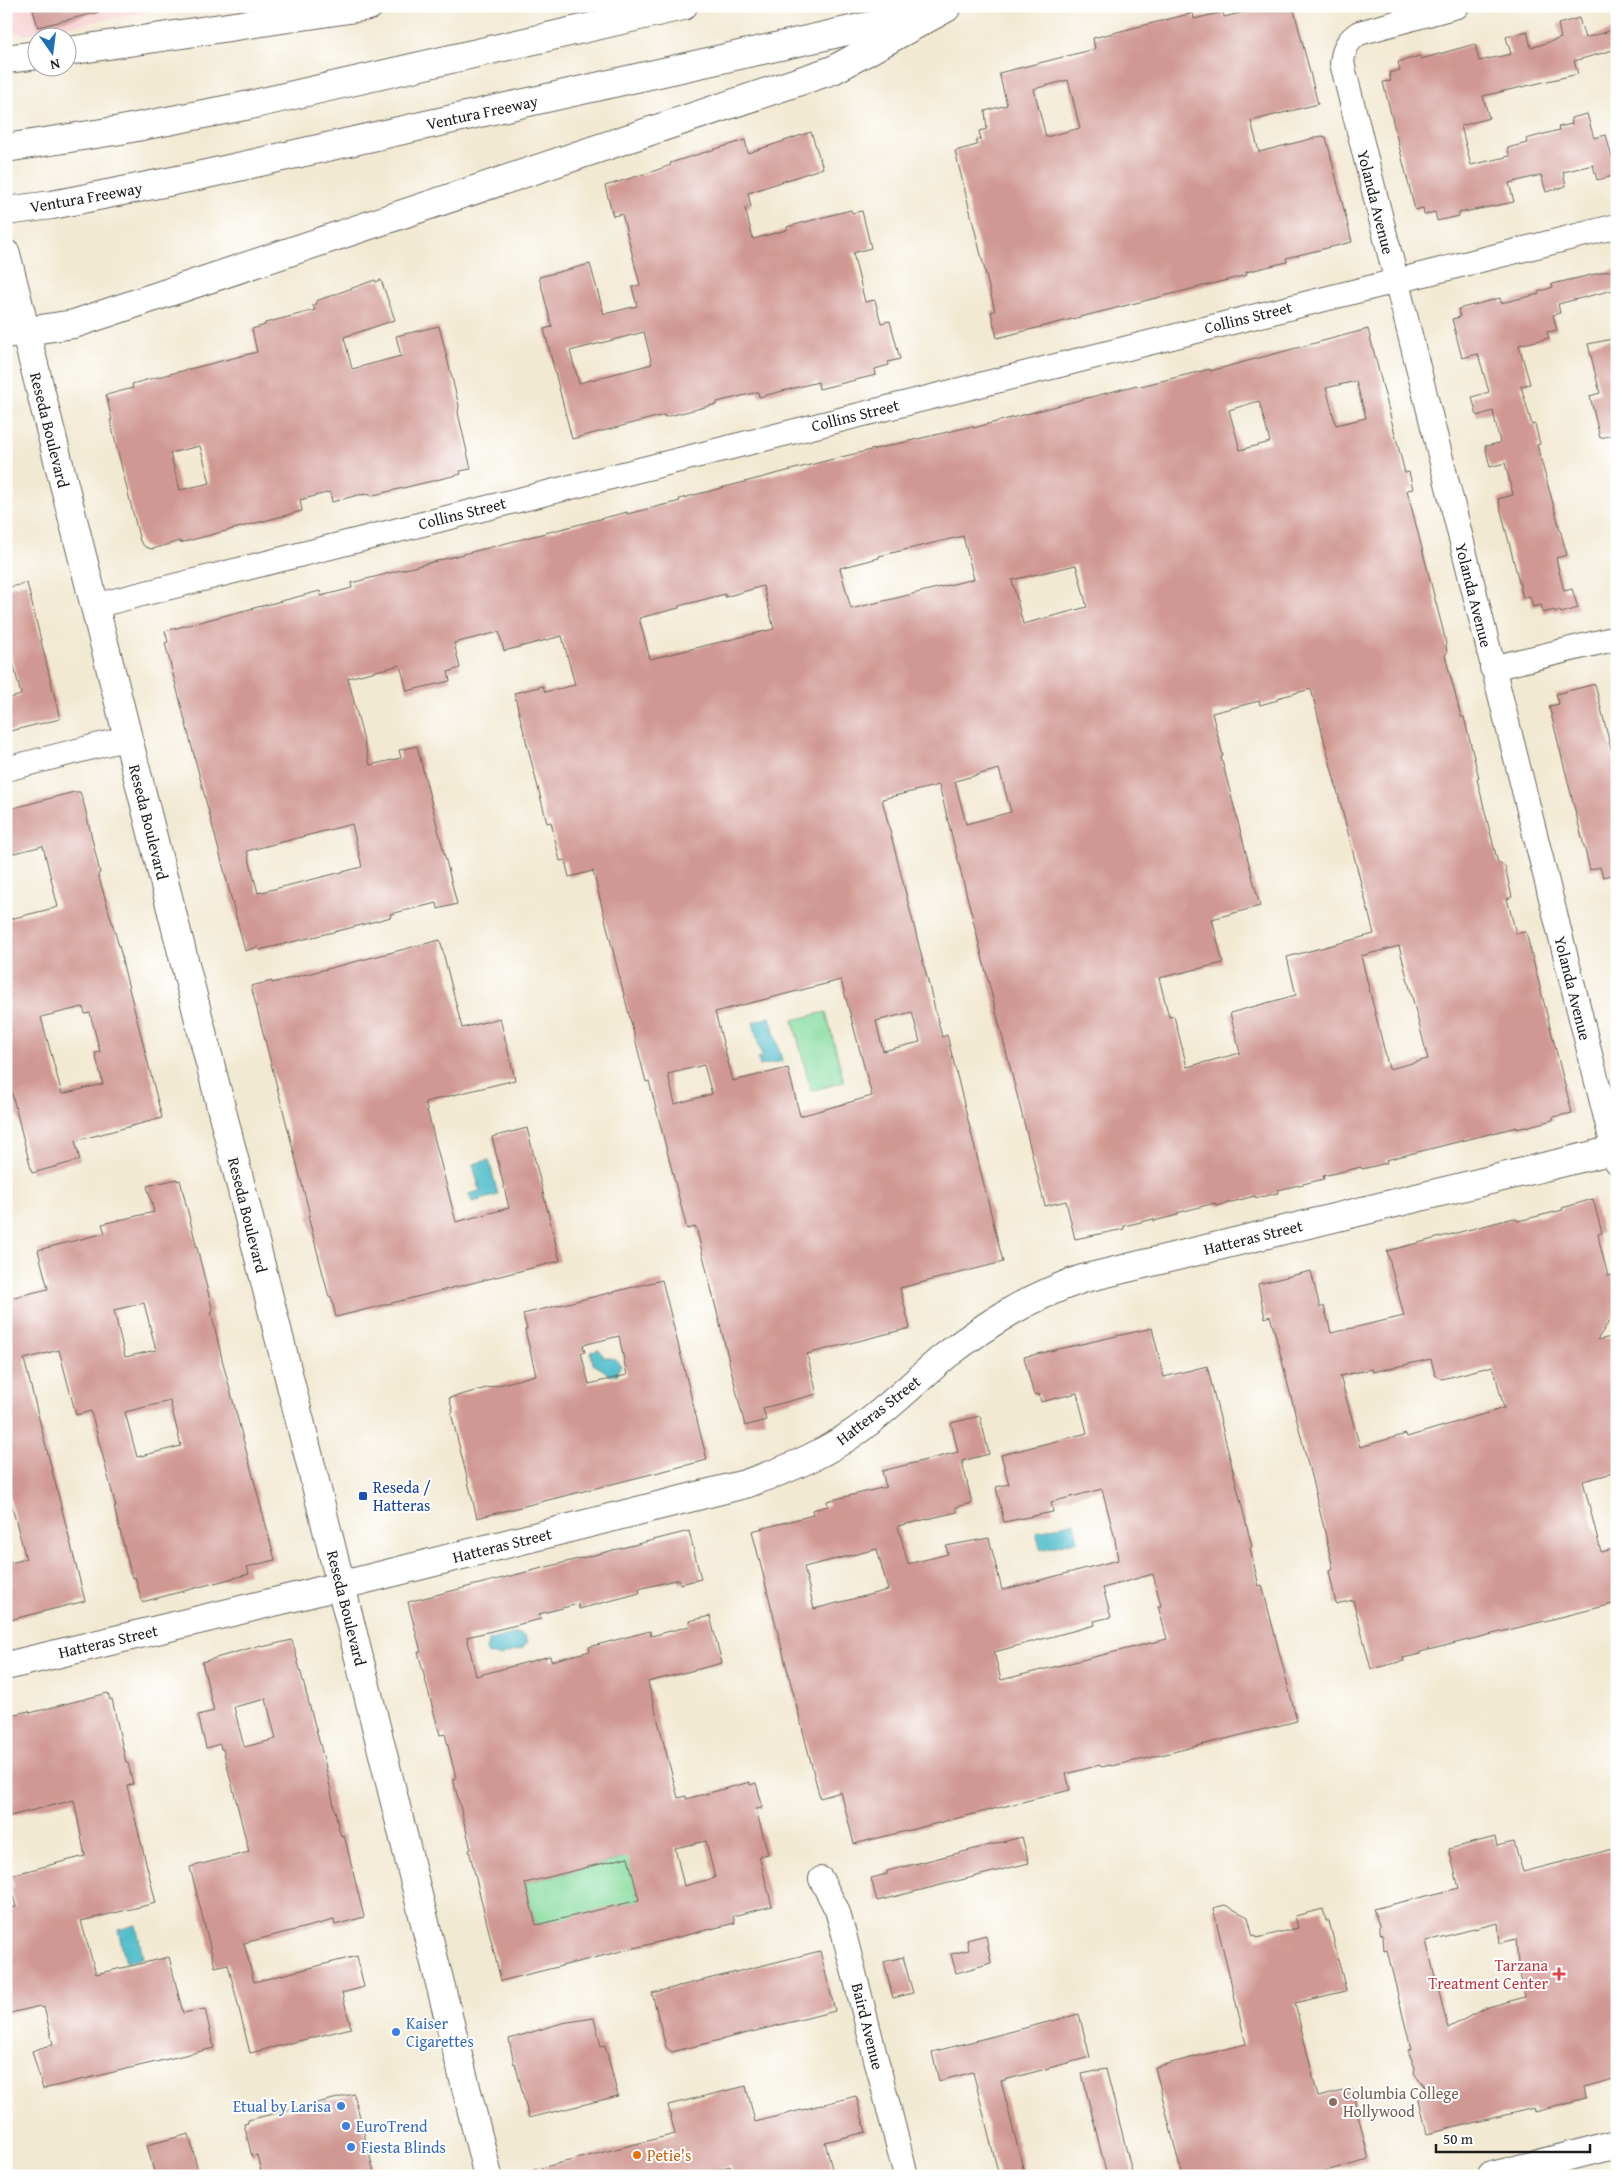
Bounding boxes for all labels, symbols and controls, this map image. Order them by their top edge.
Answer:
north arrow [28,28,78,78]
text: N [48,54,62,76]
street label: Ventura Freeway [424,88,540,136]
street label: Yolanda Avenue [1351,147,1401,257]
street label: Ventura Freeway [28,175,144,219]
street label: Collins Street [1202,294,1295,339]
street label: Reseda Boulevard [24,370,76,491]
street label: Collins Street [809,392,902,437]
street label: Collins Street [416,490,509,535]
street label: Yolanda Avenue [1449,540,1499,650]
street label: Reseda Boulevard [123,762,175,883]
street label: Yolanda Avenue [1548,933,1598,1043]
street label: Reseda Boulevard [222,1155,274,1276]
street label: Hatteras Street [1201,1213,1305,1261]
street label: Hatteras Street [831,1369,926,1451]
place label: Reseda / Hatteras [373,1475,431,1517]
marker: Reseda / Hatteras [357,1490,369,1502]
street label: Hatteras Street [450,1521,554,1569]
street label: Reseda Boulevard [321,1548,373,1669]
street label: Hatteras Street [56,1618,160,1664]
place label: Tarzana Treatment Center [1428,1953,1548,1995]
marker: Tarzana Treatment Center [1552,1967,1566,1981]
street label: Baird Avenue [846,1980,890,2072]
place label: Kaiser Cigarettes [406,2011,474,2053]
marker: Kaiser Cigarettes [390,2026,402,2038]
place label: Columbia College Hollywood [1343,2081,1459,2123]
place label: Etual by Larisa [233,2094,331,2118]
marker: Columbia College Hollywood [1327,2096,1339,2108]
marker: Etual by Larisa [335,2100,347,2112]
place label: EuroTrend [356,2114,428,2138]
marker: EuroTrend [340,2120,352,2132]
scale bar [1436,2122,1589,2154]
text: 50 m [1443,2128,1474,2149]
place label: Fiesta Blinds [361,2135,446,2159]
marker: Fiesta Blinds [345,2141,357,2153]
place label: Petie's [647,2143,691,2167]
marker: Petie's [631,2149,643,2161]

